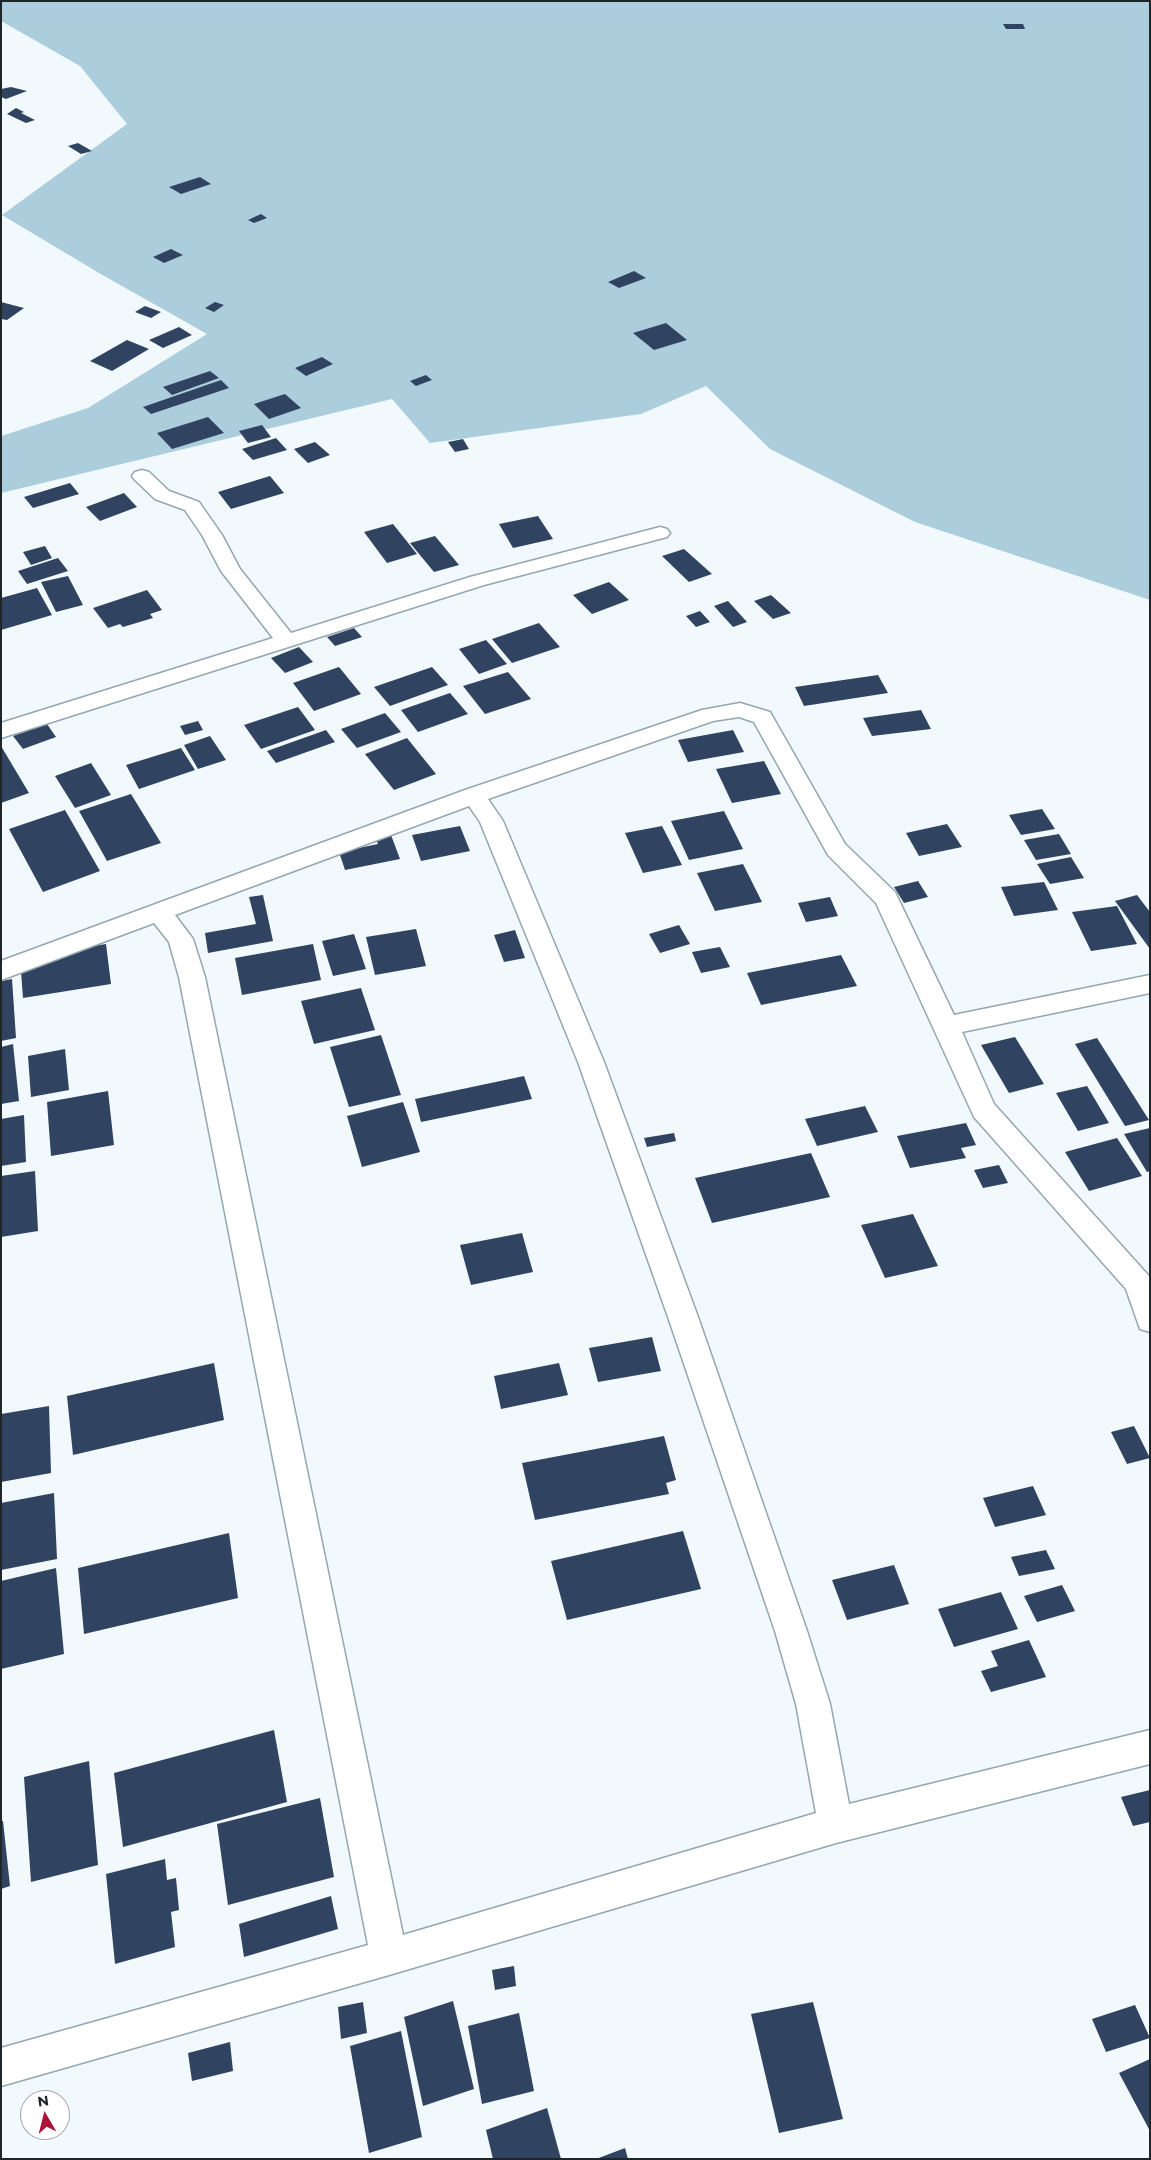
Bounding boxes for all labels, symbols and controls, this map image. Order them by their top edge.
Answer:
north arrow [20,2090,70,2140]
text: N [36,2091,50,2111]

